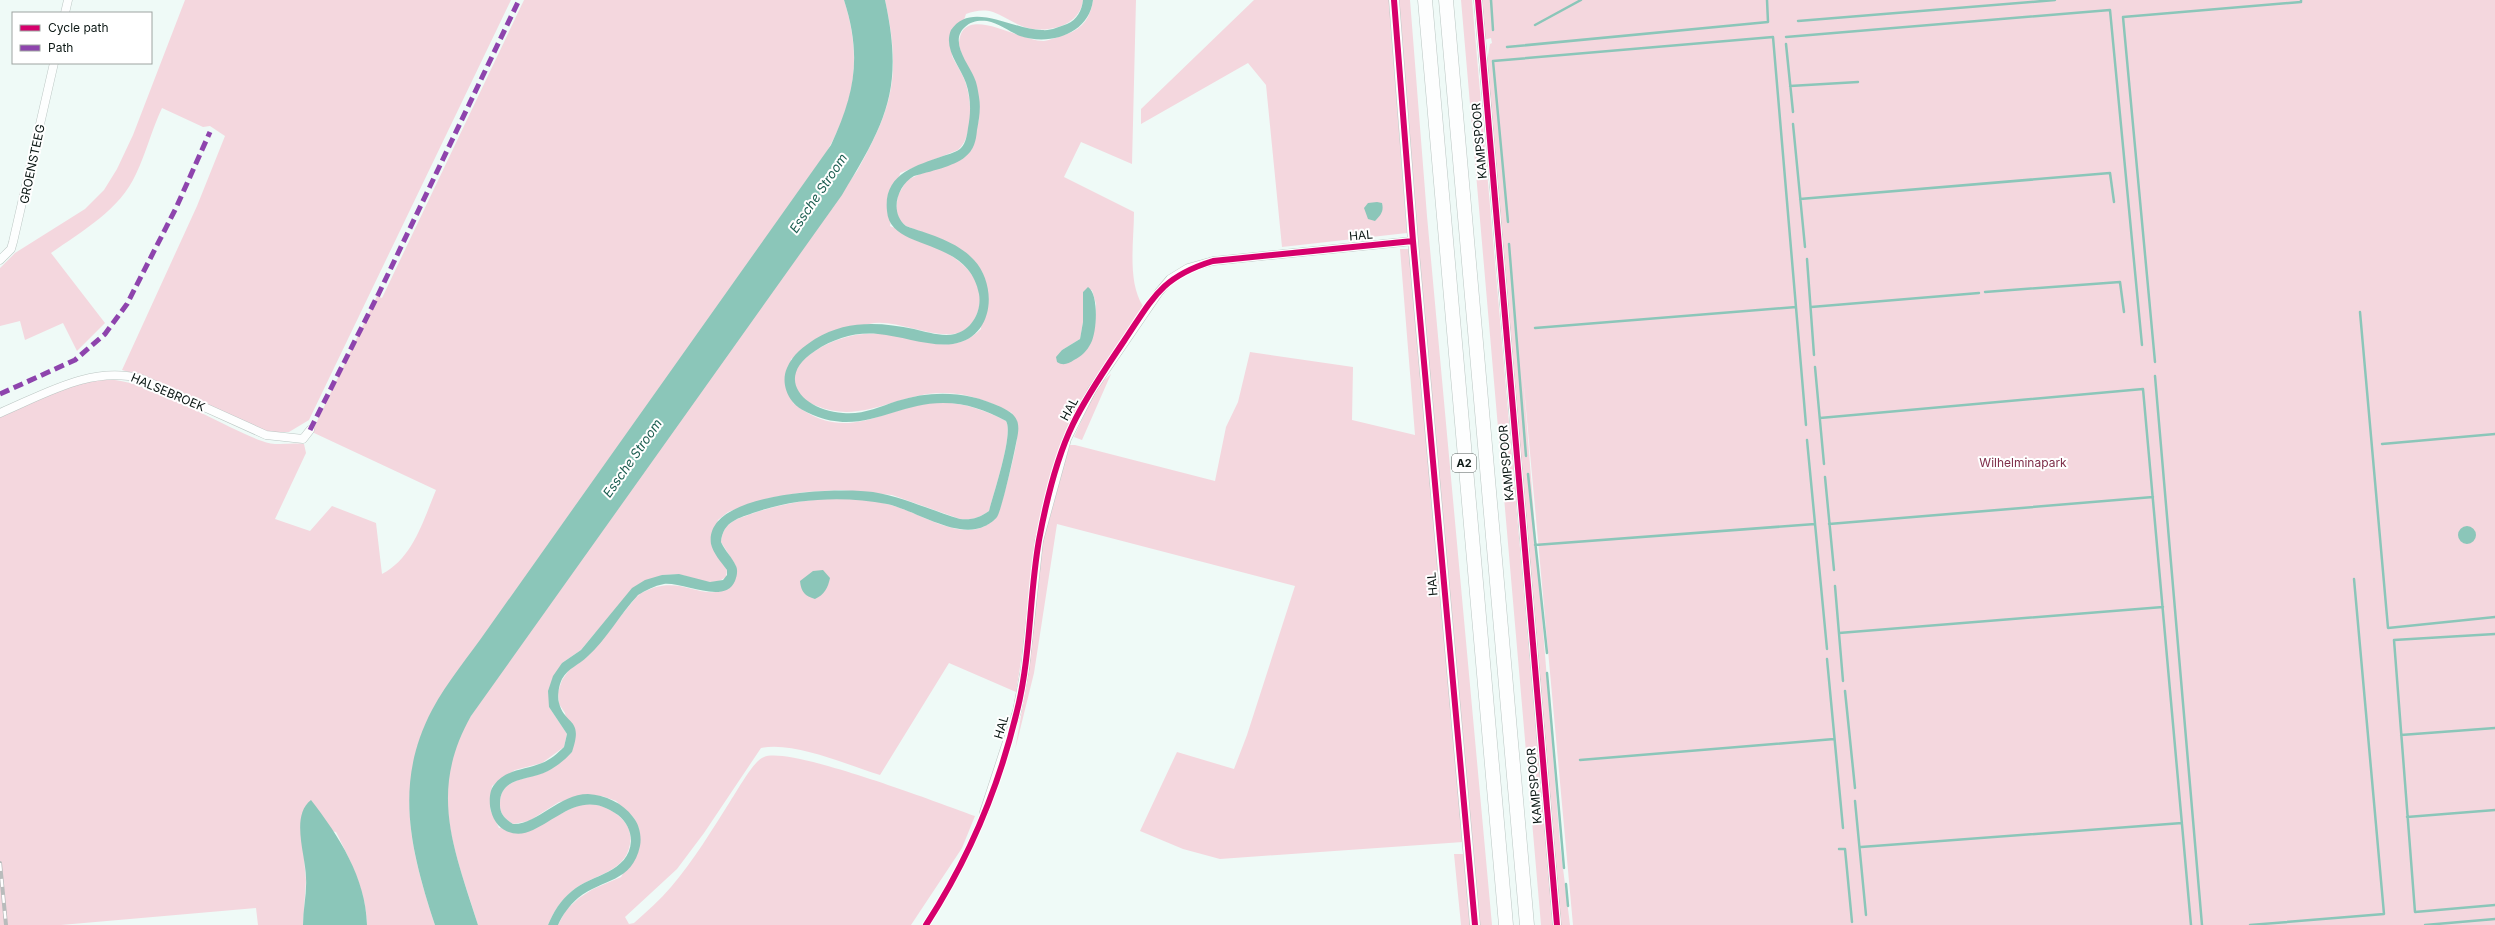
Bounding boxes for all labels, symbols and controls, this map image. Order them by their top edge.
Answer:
legend [12,12,152,64]
text: Cycle path [48,20,109,35]
text: Path [48,40,73,55]
street label: KAMPSPOOR [1468,102,1490,180]
street label: GROENSTEEG [16,123,48,205]
water label: Essche Stroom [786,150,850,236]
street label: HAL [1348,226,1374,244]
street label: HALSEBROEK [129,370,207,414]
street label: HAL [1057,395,1081,423]
water label: Essche Stroom [599,416,665,500]
street label: KAMPSPOOR [1495,424,1517,502]
road number: A2 [1452,454,1476,472]
park label: Wilhelminapark [1979,455,2067,470]
street label: HAL [1423,571,1441,597]
street label: HAL [990,713,1012,741]
street label: KAMPSPOOR [1523,747,1545,825]

